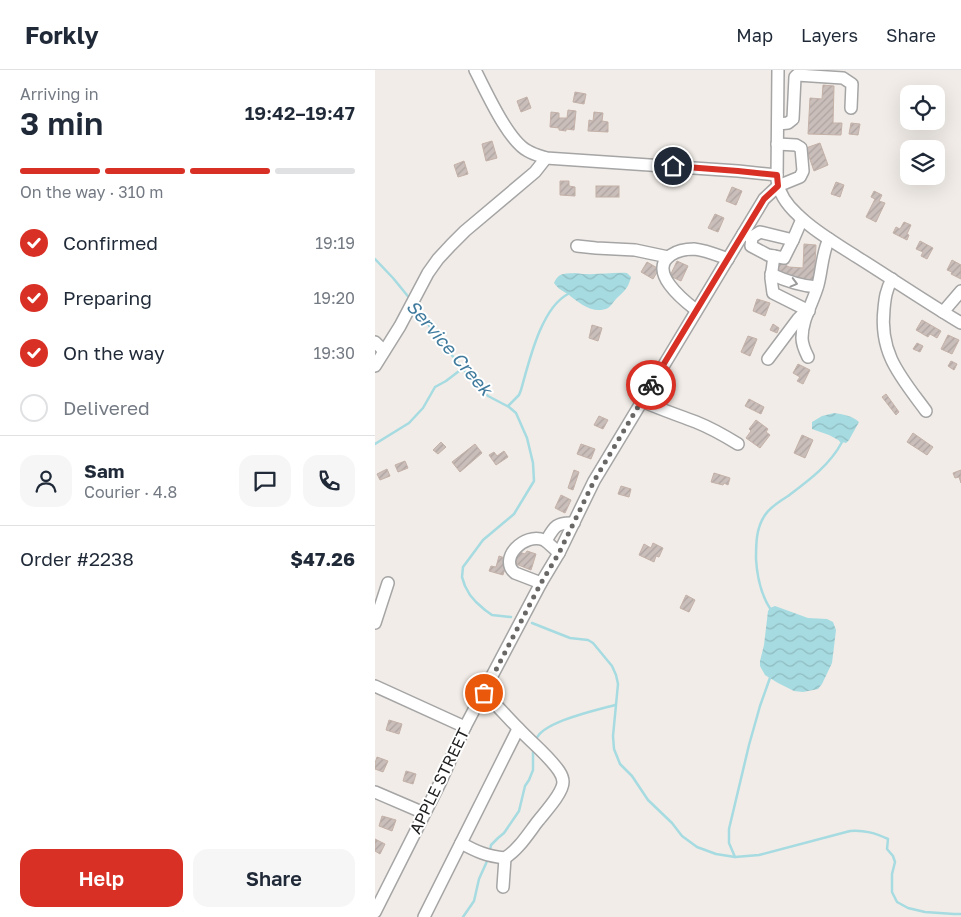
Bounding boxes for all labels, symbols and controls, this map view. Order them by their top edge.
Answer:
text: Forkly [25,20,99,49]
text: Map [736,24,773,46]
text: Layers [801,24,858,46]
text: Share [886,24,936,46]
text: Arriving in [20,84,99,104]
map controls [900,85,945,185]
button: locate [900,85,945,130]
text: 19:42–19:47 [245,101,355,124]
text: 3 min [20,104,103,142]
button: layers [900,140,945,185]
pin [652,145,694,187]
icon: home [659,152,687,180]
text: On the way · 310 m [20,182,164,202]
icon: check [20,229,48,257]
text: Confirmed [63,231,158,254]
text: 19:19 [315,233,355,253]
one-way arrow [789,277,798,288]
icon: check [20,284,48,312]
text: Preparing [63,286,152,309]
text: 19:20 [314,288,355,308]
water label: Service Creek [402,295,498,401]
icon: check [20,339,48,367]
text: On the way [63,341,165,364]
text: 19:30 [313,343,355,363]
courier [626,360,676,410]
icon: bike [637,371,665,399]
text: Delivered [63,396,150,419]
button: person [20,455,72,507]
button: chat [239,455,291,507]
button: phone [303,455,355,507]
text: Sam [84,459,124,482]
text: Courier · 4.8 [84,482,177,502]
text: Order #2238 [20,547,134,570]
text: $47.26 [290,547,355,570]
pin [463,672,505,714]
icon: bag [470,679,498,707]
street label: APPLE STREET [405,725,473,837]
button: Help [20,849,183,907]
button: Share [193,849,355,907]

